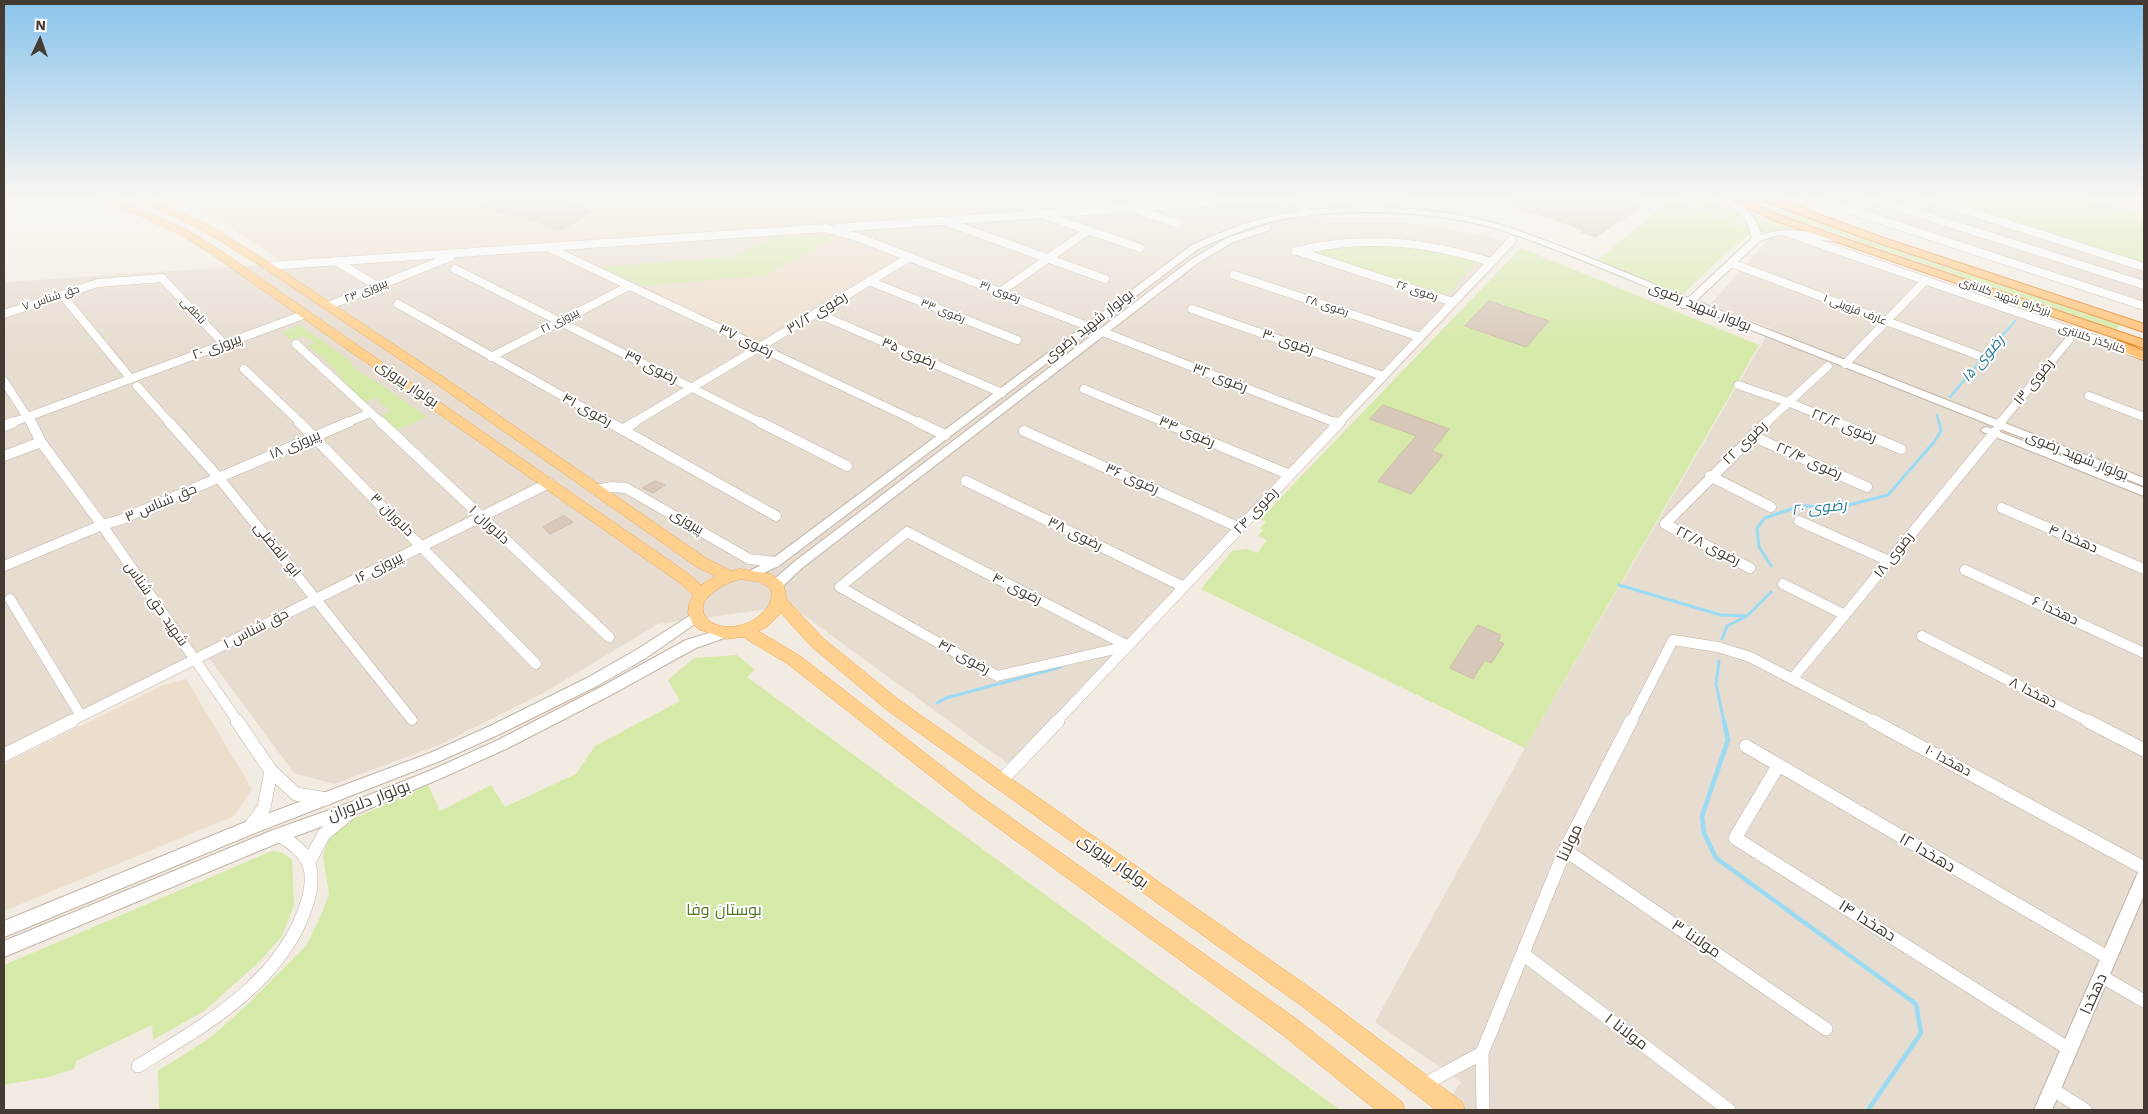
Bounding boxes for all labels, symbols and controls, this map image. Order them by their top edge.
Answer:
north arrow [15,15,65,65]
text: N [35,17,46,33]
street label: بزرگراه شهید کلانتری [1958,275,2052,319]
street label: پیروزی ۲۳ [343,276,389,306]
street label: رضوی ۳۱ [978,278,1022,306]
street label: رضوی ۲۶ [1395,278,1439,304]
street label: بولوار شهید رضوی [1646,279,1754,335]
street label: حق شناس ۷ [21,283,81,313]
street label: بولوار شهید رضوی [1041,286,1137,366]
street label: رضوی ۳۱/۲ [784,288,850,338]
street label: عارف قزوینی ۱ [1821,292,1889,328]
street label: رضوی ۲۸ [1304,293,1350,319]
street label: ناطقی [178,295,208,327]
street label: رضوی ۳۳ [919,296,967,326]
street label: پیروزی ۲۱ [539,306,581,336]
street label: رضوی ۳۷ [716,321,776,361]
street label: کنارگذر کلانتری [2057,321,2127,357]
street label: رضوی ۳۰ [1260,325,1316,359]
street label: پیروزی ۲۰ [190,330,244,364]
water label: رضوی ۱۵ [1958,332,2008,386]
street label: رضوی ۳۵ [879,334,939,372]
street label: رضوی ۳۹ [622,347,680,387]
street label: رضوی ۱۳ [2010,356,2058,408]
street label: بولوار پیروزی [372,357,442,411]
street label: رضوی ۳۲ [1190,360,1250,396]
street label: رضوی ۴۱ [559,390,615,430]
street label: رضوی ۲۲/۲ [1809,405,1879,447]
street label: رضوی ۳۴ [1156,413,1218,451]
street label: رضوی ۲۲ [1719,418,1771,468]
street label: پیروزی ۱۸ [267,427,323,463]
street label: بولوار شهید رضوی [2023,428,2131,484]
street label: رضوی ۲۲/۴ [1773,439,1845,483]
street label: رضوی ۳۶ [1103,460,1161,498]
street label: حق شناس ۳ [123,480,199,526]
street label: رضوی ۲۴ [1230,484,1282,538]
street label: دلاوران ۳ [367,490,417,540]
water label: رضوی ۲۰ [1791,496,1847,520]
street label: دلاوران ۱ [465,502,513,548]
street label: پیروزی [667,506,707,538]
street label: رضوی ۳۸ [1045,514,1105,554]
street label: ابو الفضلی [250,519,304,581]
street label: دهخدا ۴ [2046,521,2100,557]
street label: رضوی ۲۲/۸ [1673,523,1743,569]
street label: رضوی ۱۸ [1871,529,1917,581]
street label: پیروزی ۱۶ [352,549,406,587]
street label: شهید حق شناس [121,559,191,649]
street label: رضوی ۴۰ [989,569,1045,609]
street label: دهخدا ۶ [2029,593,2081,629]
street label: حق شناس ۱ [221,605,291,653]
street label: رضوی ۴۲ [935,636,993,678]
street label: دهخدا ۸ [2006,674,2060,712]
street label: دهخدا ۱۰ [1922,742,1974,780]
street label: بولوار دلاوران [325,776,413,826]
street label: مولانا [1553,821,1587,865]
street label: دهخدا ۱۲ [1895,829,1959,877]
street label: بولوار پیروزی [1074,830,1152,892]
street label: دهخدا ۱۴ [1835,896,1899,946]
park label: بوستان وفا [686,900,762,920]
street label: مولانا ۳ [1668,916,1724,962]
street label: دهخدا [2076,970,2112,1018]
street label: مولانا ۱ [1601,1010,1651,1054]

